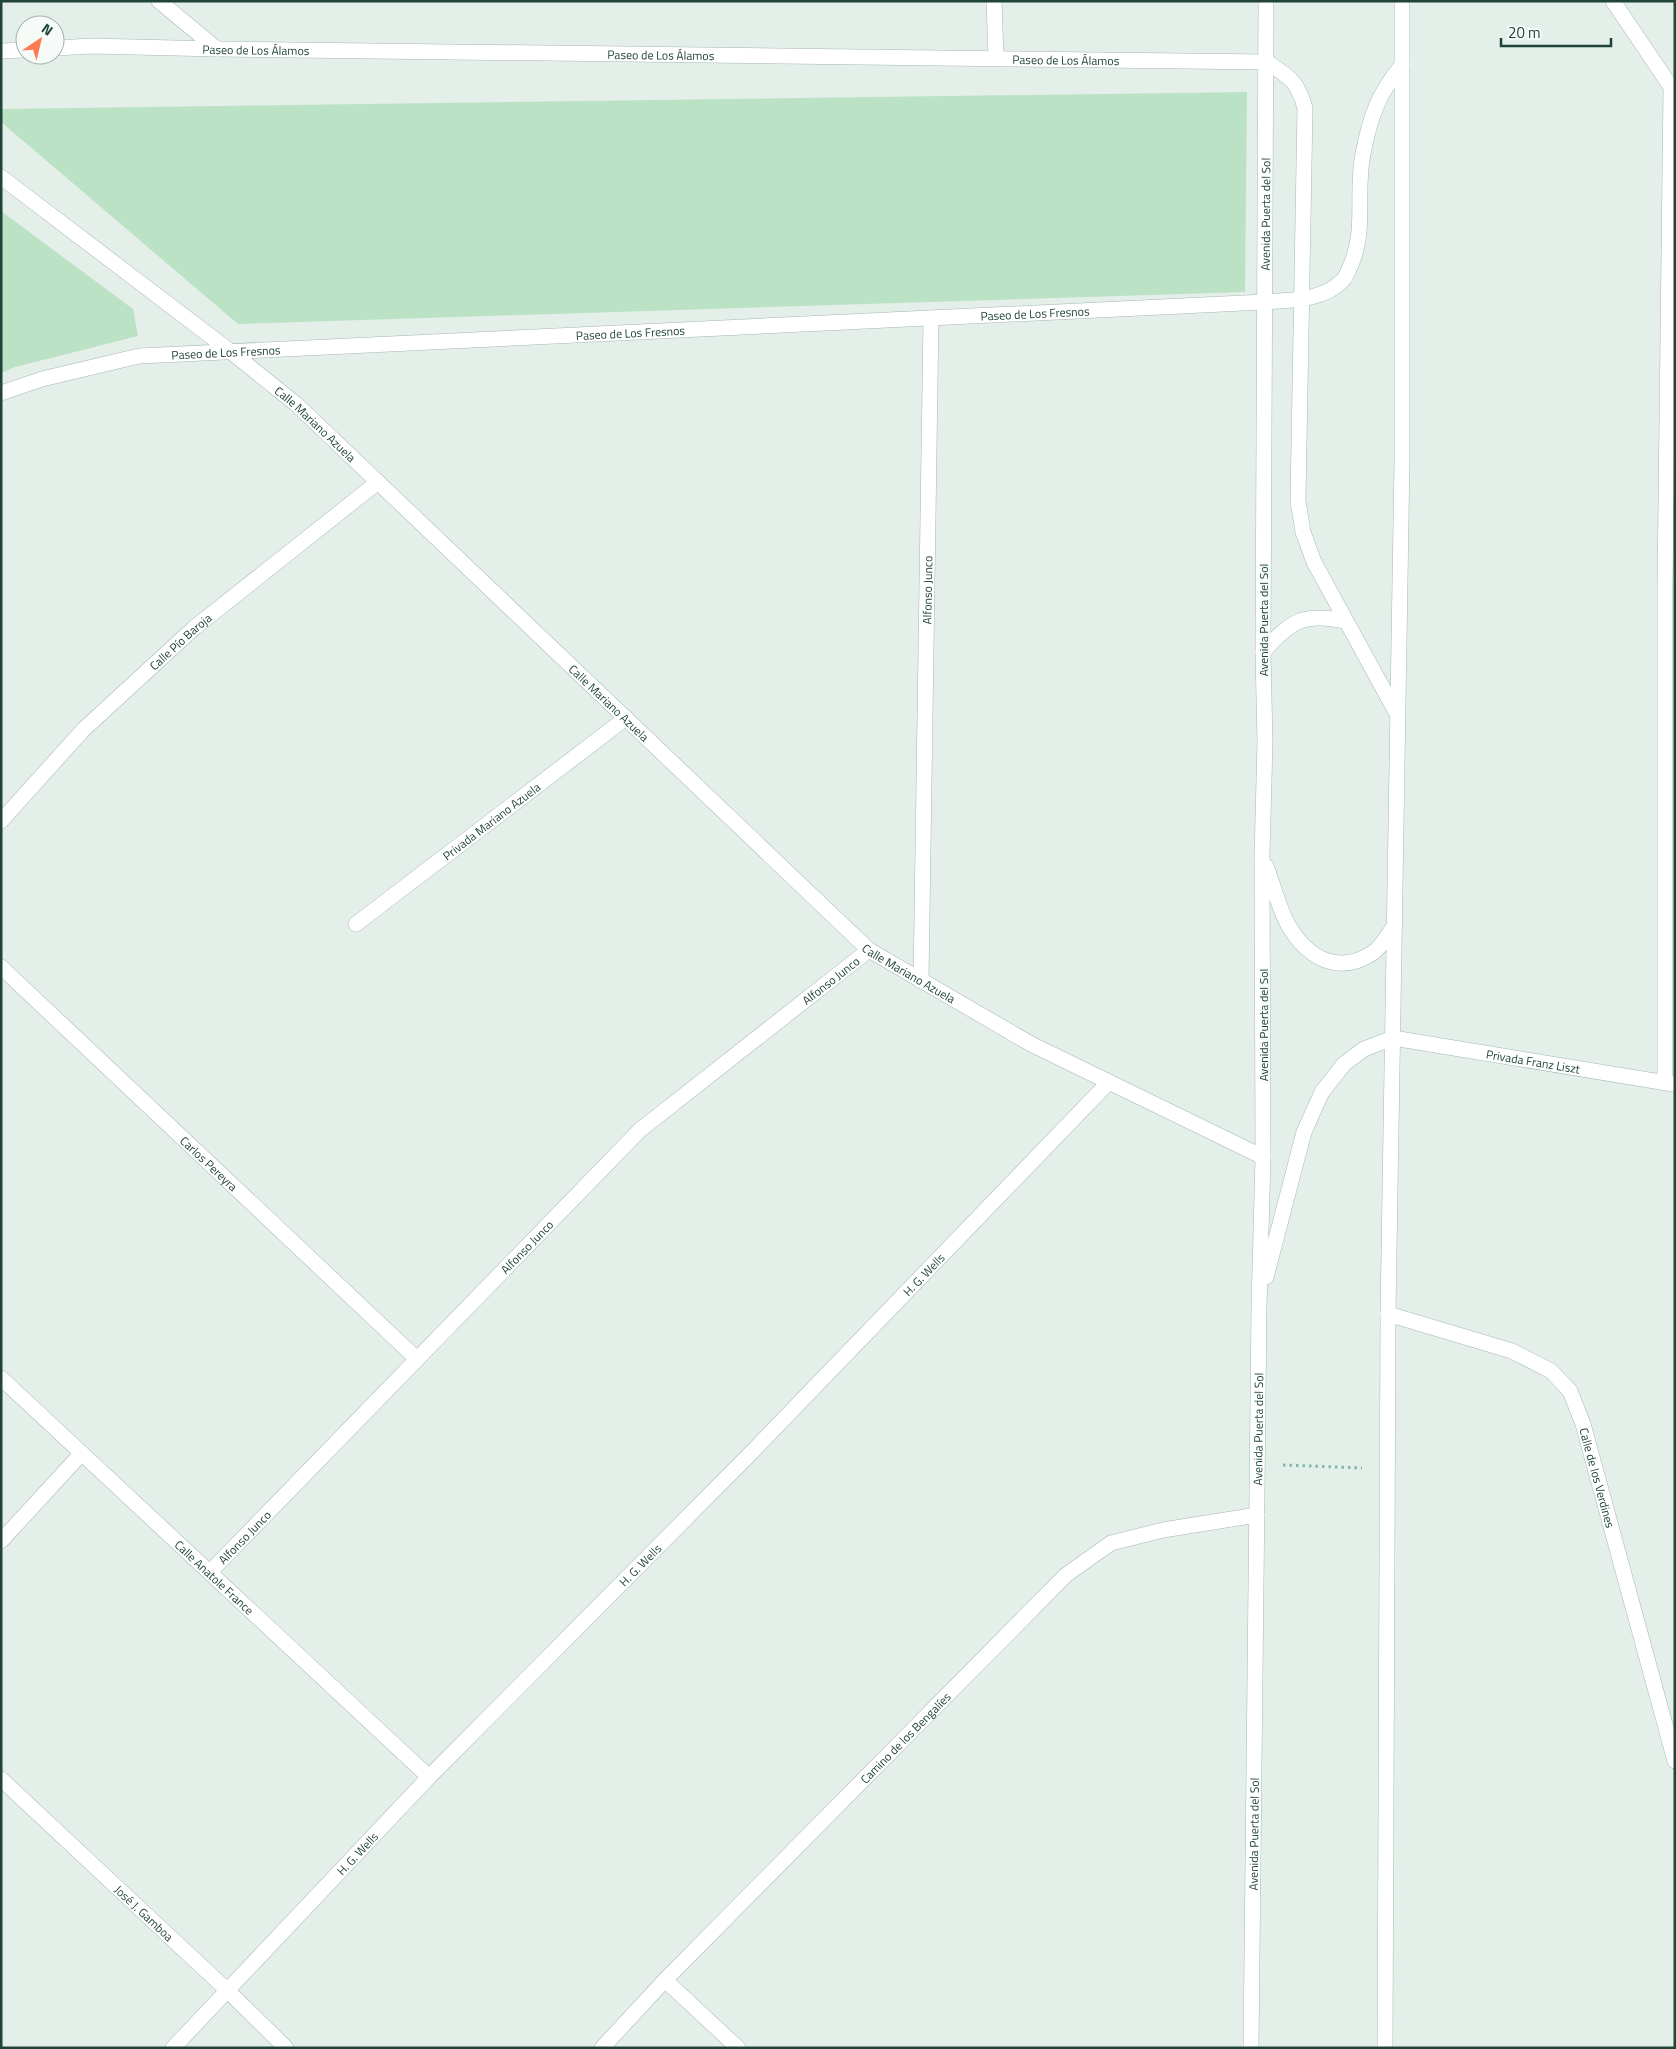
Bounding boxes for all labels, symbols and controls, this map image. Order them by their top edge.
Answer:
north arrow [15,15,65,65]
scale bar [1501,15,1611,47]
text: N [38,18,58,40]
text: 20 m [1508,21,1541,44]
street label: Paseo de Los Álamos [202,39,310,60]
street label: Paseo de Los Álamos [607,44,715,65]
street label: Paseo de Los Álamos [1012,49,1120,70]
street label: Avenida Puerta del Sol [1255,158,1275,271]
street label: Paseo de Los Fresnos [980,301,1090,325]
street label: Paseo de Los Fresnos [575,320,686,345]
street label: Paseo de Los Fresnos [171,340,281,364]
street label: Calle Mariano Azuela [271,381,361,466]
street label: Alfonso Junco [917,555,937,625]
street label: Avenida Puerta del Sol [1254,564,1273,676]
street label: Calle Pío Baroja [145,608,215,674]
street label: Calle Mariano Azuela [565,659,654,746]
street label: Privada Mariano Azuela [438,777,544,864]
street label: Calle Mariano Azuela [858,939,959,1008]
street label: Alfonso Junco [798,951,864,1009]
street label: Avenida Puerta del Sol [1254,969,1273,1081]
street label: Privada Franz Liszt [1485,1044,1582,1078]
street label: Carlos Pereyra [176,1131,242,1195]
street label: Alfonso Junco [496,1215,557,1278]
street label: H. G. Wells [898,1248,949,1300]
street label: Avenida Puerta del Sol [1248,1373,1268,1486]
street label: Calle de los Verdines [1575,1426,1621,1530]
street label: Alfonso Junco [213,1506,275,1568]
street label: Calle Anatole France [171,1535,259,1619]
street label: H. G. Wells [614,1539,666,1590]
street label: Camino de los Bengalíes [855,1687,955,1788]
street label: Avenida Puerta del Sol [1243,1777,1263,1891]
street label: H. G. Wells [332,1827,383,1879]
street label: José J. Gamboa [110,1880,178,1945]

